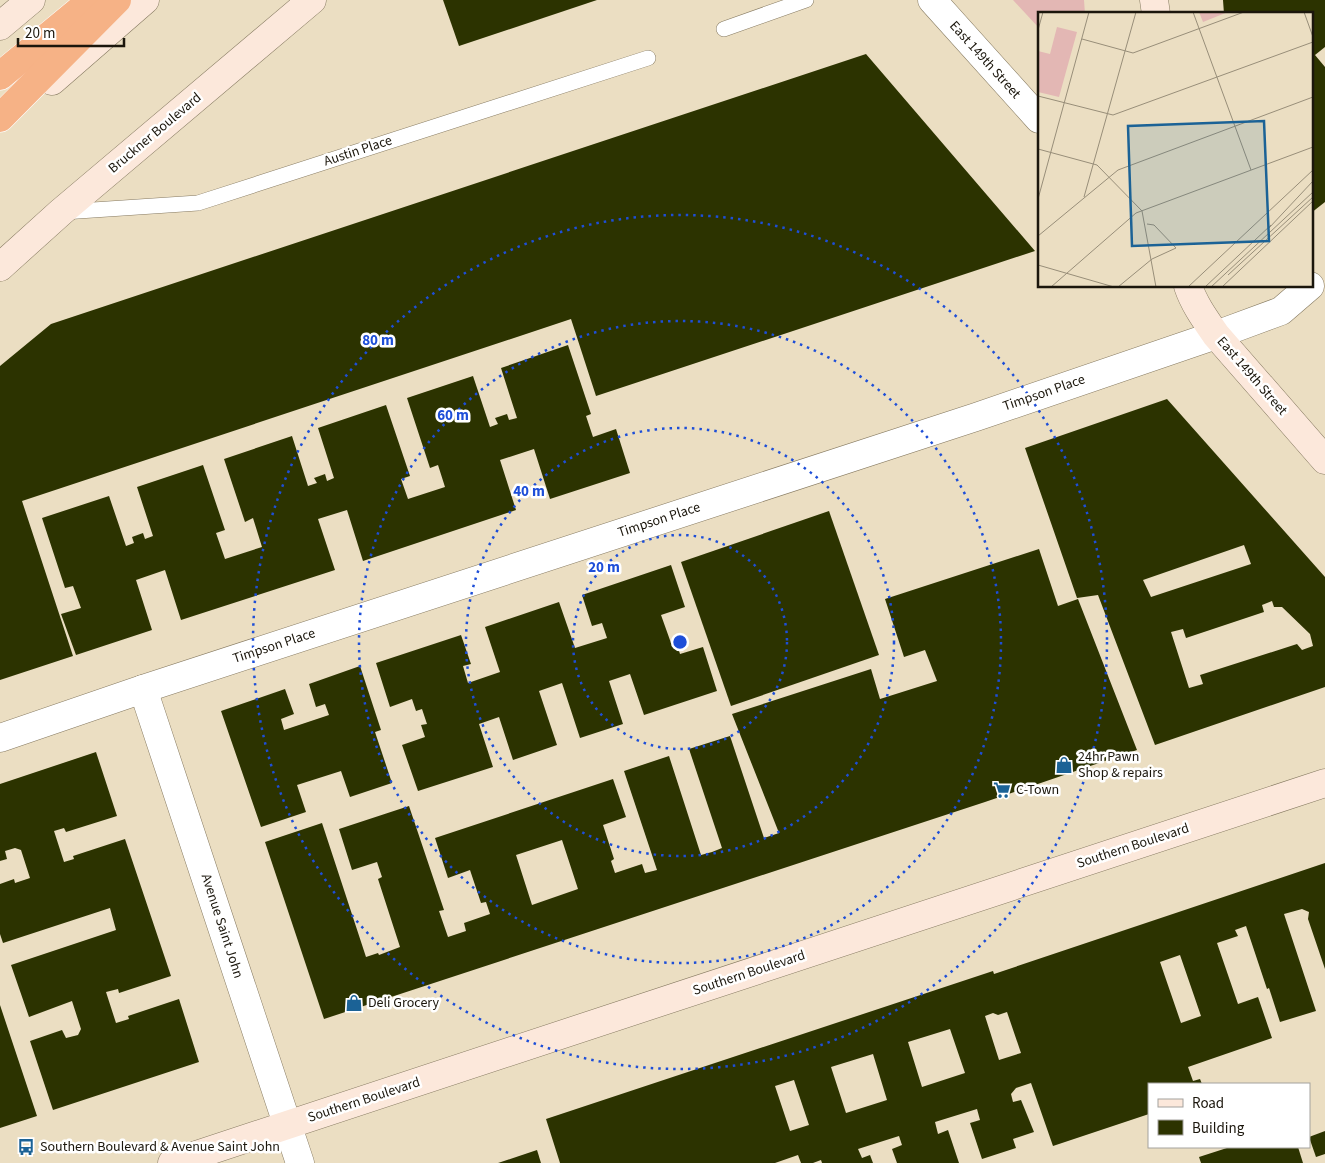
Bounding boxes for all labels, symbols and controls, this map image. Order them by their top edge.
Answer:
inset map [1038,12,1312,288]
scale bar [18,15,124,47]
street label: East 149th Street [945,17,1026,104]
text: 20 m [25,23,55,44]
street label: Bruckner Boulevard [104,88,206,178]
street label: Austin Place [321,131,395,171]
text: 80 m [362,330,394,351]
street label: East 149th Street [1212,332,1292,420]
street label: Timpson Place [1000,370,1088,416]
text: 60 m [437,405,469,426]
text: 40 m [513,481,545,502]
street label: Timpson Place [615,497,703,543]
text: 20 m [588,557,620,578]
street label: Timpson Place [230,623,318,669]
centre of rings [671,633,689,651]
place label: 24hr Pawn Shop & repairs [1078,747,1163,783]
shop icon: 24hr Pawn Shop & repairs [1054,755,1074,775]
supermarket icon: C-Town [992,780,1012,800]
place label: C-Town [1016,780,1059,800]
street label: Southern Boulevard [1074,818,1192,874]
street label: Avenue Saint John [196,871,248,981]
street label: Southern Boulevard [690,945,808,1001]
shop icon: Deli Grocery [344,993,364,1013]
place label: Deli Grocery [368,993,440,1013]
street label: Southern Boulevard [305,1072,423,1128]
legend [1148,1083,1310,1148]
text: Road [1192,1093,1224,1114]
text: Building [1192,1118,1245,1139]
bus stop icon: Southern Boulevard & Avenue Saint John [16,1137,36,1157]
place label: Southern Boulevard & Avenue Saint John [40,1137,280,1157]

